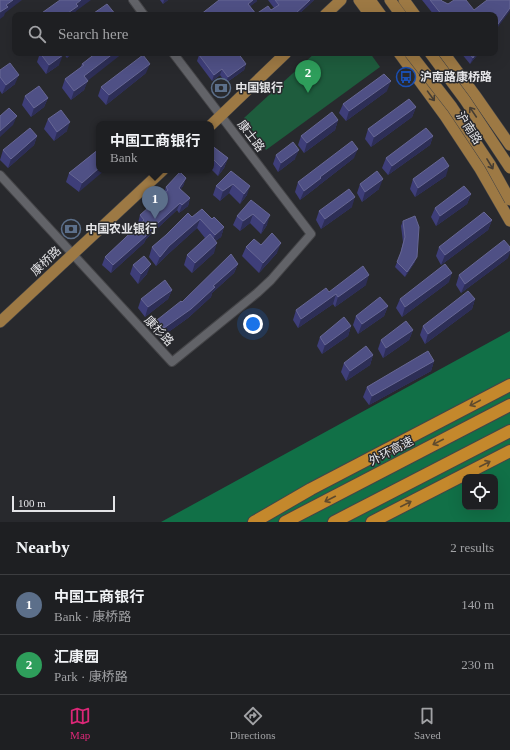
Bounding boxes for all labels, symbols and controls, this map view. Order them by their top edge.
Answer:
search box [12,12,498,56]
icon: search [26,23,48,45]
text: Search here [58,26,128,42]
pin: 2 [295,60,321,93]
bus stop icon: 沪南路康桥路 [395,66,417,88]
place label: 沪南路康桥路 [420,70,492,84]
bank icon: 中国银行 [210,77,232,99]
place label: 中国银行 [235,81,283,95]
one-way arrow [426,90,435,101]
one-way arrow [469,106,477,118]
street label: 沪南路 [453,109,485,147]
street label: 康士路 [235,117,267,155]
popup [96,121,214,173]
text: 中国工商银行 [110,133,200,149]
text: Bank [110,150,137,165]
one-way arrow [486,158,494,170]
pin: 1 [142,186,168,219]
bank icon: 中国农业银行 [60,218,82,240]
place label: 中国农业银行 [85,222,157,236]
street label: 康桥路 [28,244,64,278]
street label: 康杉路 [142,313,176,349]
your location [243,314,263,334]
one-way arrow [470,400,482,407]
street label: 外环高速 [366,434,416,468]
one-way arrow [432,439,444,447]
one-way arrow [479,459,491,467]
map controls [462,474,498,510]
button: locate [462,474,498,510]
scale bar [12,494,115,513]
one-way arrow [324,495,336,503]
text: 100 m [18,497,46,509]
one-way arrow [400,500,412,507]
text: Nearby [16,538,70,557]
text: 2 results [450,540,494,555]
text: 中国工商银行 [54,589,144,605]
text: 1 [26,597,32,612]
text: 140 m [461,597,494,612]
text: Bank · 康桥路 [54,609,131,624]
text: 汇康园 [54,649,99,665]
text: 2 [26,657,32,672]
text: 230 m [461,657,494,672]
text: Park · 康桥路 [54,669,128,684]
tab: Map [69,705,91,741]
tab: Directions [230,705,275,741]
tab: Saved [414,705,441,741]

